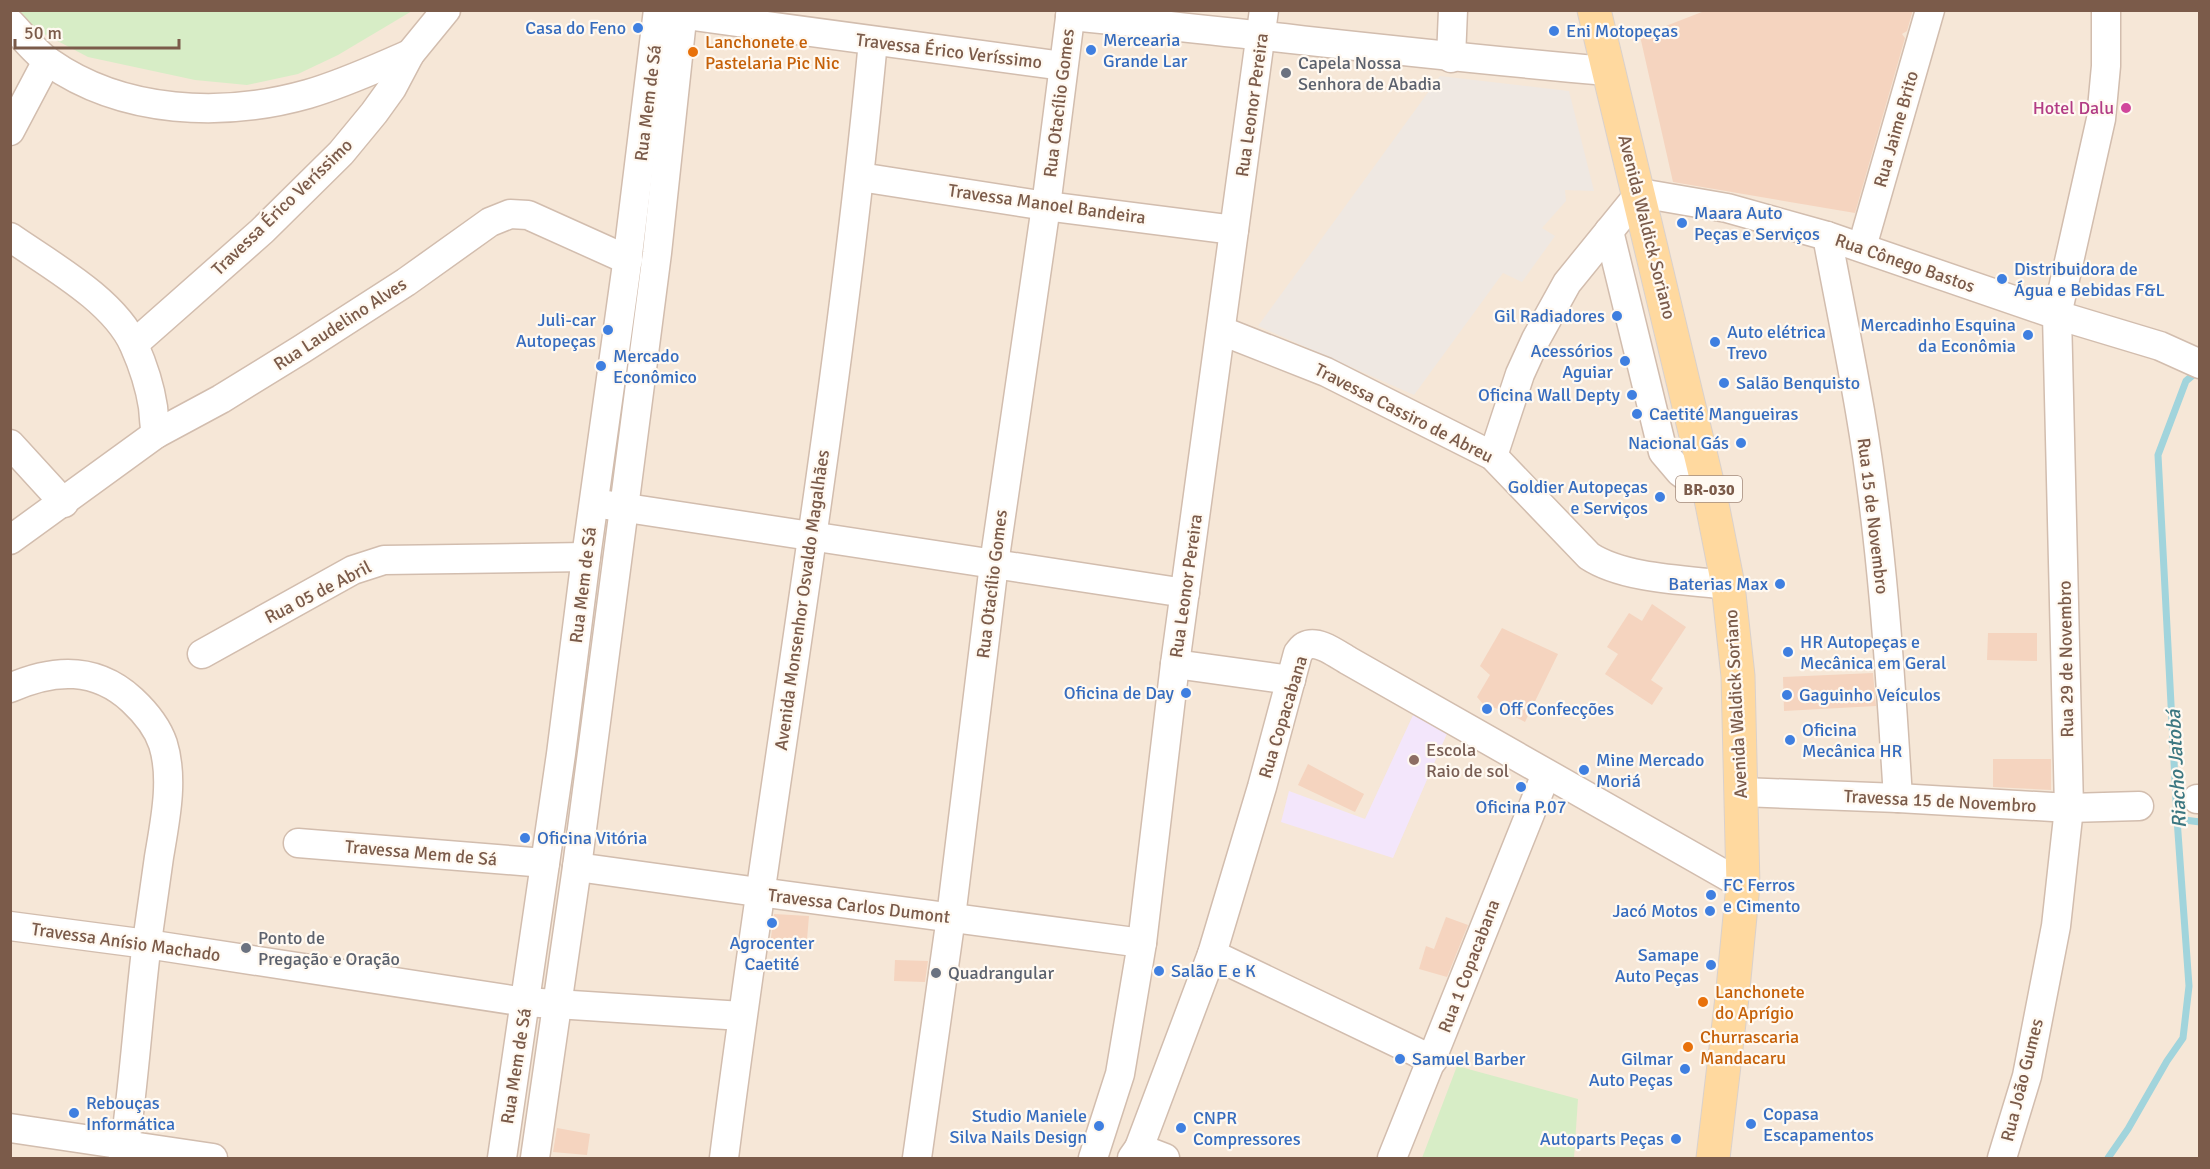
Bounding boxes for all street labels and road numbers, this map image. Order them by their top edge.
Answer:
street label: Rua Otacílio Gomes [1039,27,1079,179]
street label: Travessa Érico Veríssimo [855,29,1043,73]
street label: Rua Leonor Pereira [1231,32,1273,178]
street label: Rua Mem de Sá [630,44,666,162]
street label: Rua Jaime Brito [1869,68,1923,190]
street label: Avenida Waldick Soriano [1613,133,1681,321]
street label: Travessa Érico Veríssimo [207,134,357,280]
street label: Travessa Manoel Bandeira [947,179,1147,229]
street label: Rua Cônego Bastos [1832,229,1978,297]
street label: Rua Laudelino Alves [269,273,411,375]
street label: Travessa Cassiro de Abreu [1311,358,1497,468]
street label: Rua 15 de Novembro [1853,437,1893,595]
street label: Avenida Monsenhor Osvaldo Magalhães [770,448,834,752]
road number: BR-030 [1676,476,1742,502]
street label: Rua Otacílio Gomes [972,508,1012,660]
street label: Rua Leonor Pereira [1165,513,1207,659]
street label: Rua Mem de Sá [565,526,601,644]
street label: Rua 05 de Abril [261,556,375,628]
street label: Rua 29 de Novembro [2054,580,2078,738]
street label: Avenida Waldick Soriano [1720,609,1752,799]
street label: Rua Copacabana [1254,653,1312,781]
street label: Travessa 15 de Novembro [1843,785,2037,817]
street label: Travessa Mem de Sá [344,835,498,871]
street label: Travessa Carlos Dumont [767,884,951,928]
street label: Rua 1 Copacabana [1433,896,1505,1036]
street label: Travessa Anísio Machado [30,918,222,966]
street label: Rua Mem de Sá [496,1007,536,1125]
street label: Rua João Gumes [1996,1016,2048,1144]

